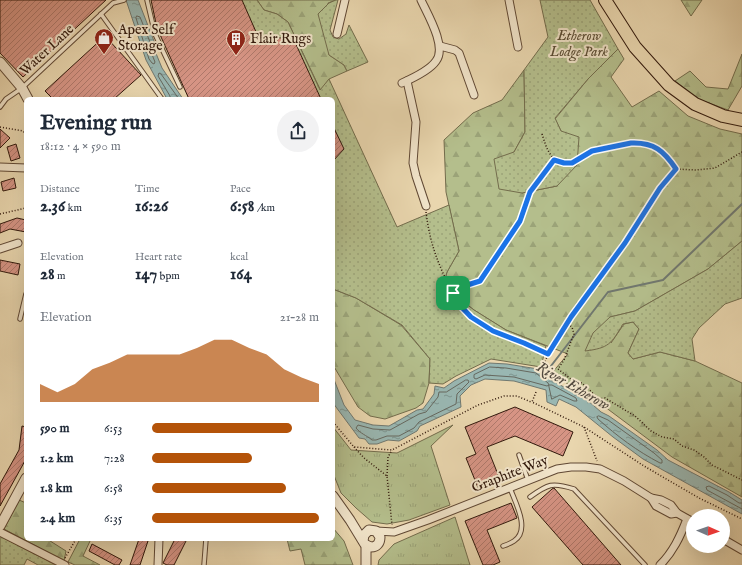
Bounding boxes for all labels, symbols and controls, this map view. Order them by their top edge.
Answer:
street label: Water Lane [16,20,78,80]
place label: Apex Self Storage [117,21,177,55]
shop icon: Apex Self Storage [93,27,115,55]
park label: Etherow Lodge Park [549,27,608,62]
building icon: Flair Rugs [225,28,247,56]
place label: Flair Rugs [250,30,311,48]
text: Evening run [40,109,152,137]
button: share [277,110,319,152]
text: 18:12 · 4 × 590 m [40,138,121,155]
text: Distance [40,182,80,196]
text: Time [135,182,159,196]
text: Pace [230,182,251,196]
text: 2.36 [40,196,65,217]
text: 16:26 [135,196,168,217]
text: 6:58 [230,196,254,217]
text: km [65,201,82,215]
text: /km [254,201,275,215]
text: Elevation [40,250,84,264]
text: Heart rate [135,250,182,264]
text: kcal [230,250,248,264]
text: 28 [40,264,55,285]
text: 147 [135,264,157,285]
text: 164 [230,264,252,285]
text: m [55,269,66,283]
text: bpm [157,269,180,283]
pin [436,276,470,310]
icon: arrive [442,282,464,304]
text: Elevation [40,309,92,326]
text: 21–28 m [280,309,319,326]
water label: River Etherow [533,357,614,415]
text: 590 m [40,420,70,437]
text: 6:53 [104,420,122,437]
text: 1.2 km [40,450,74,467]
text: 7:28 [104,450,125,467]
street label: Graphite Way [469,451,551,497]
text: 1.8 km [40,480,73,497]
text: 6:58 [104,480,123,497]
north arrow [686,509,730,553]
map controls [686,509,730,553]
text: 2.4 km [40,510,75,527]
text: 6:35 [104,510,122,527]

